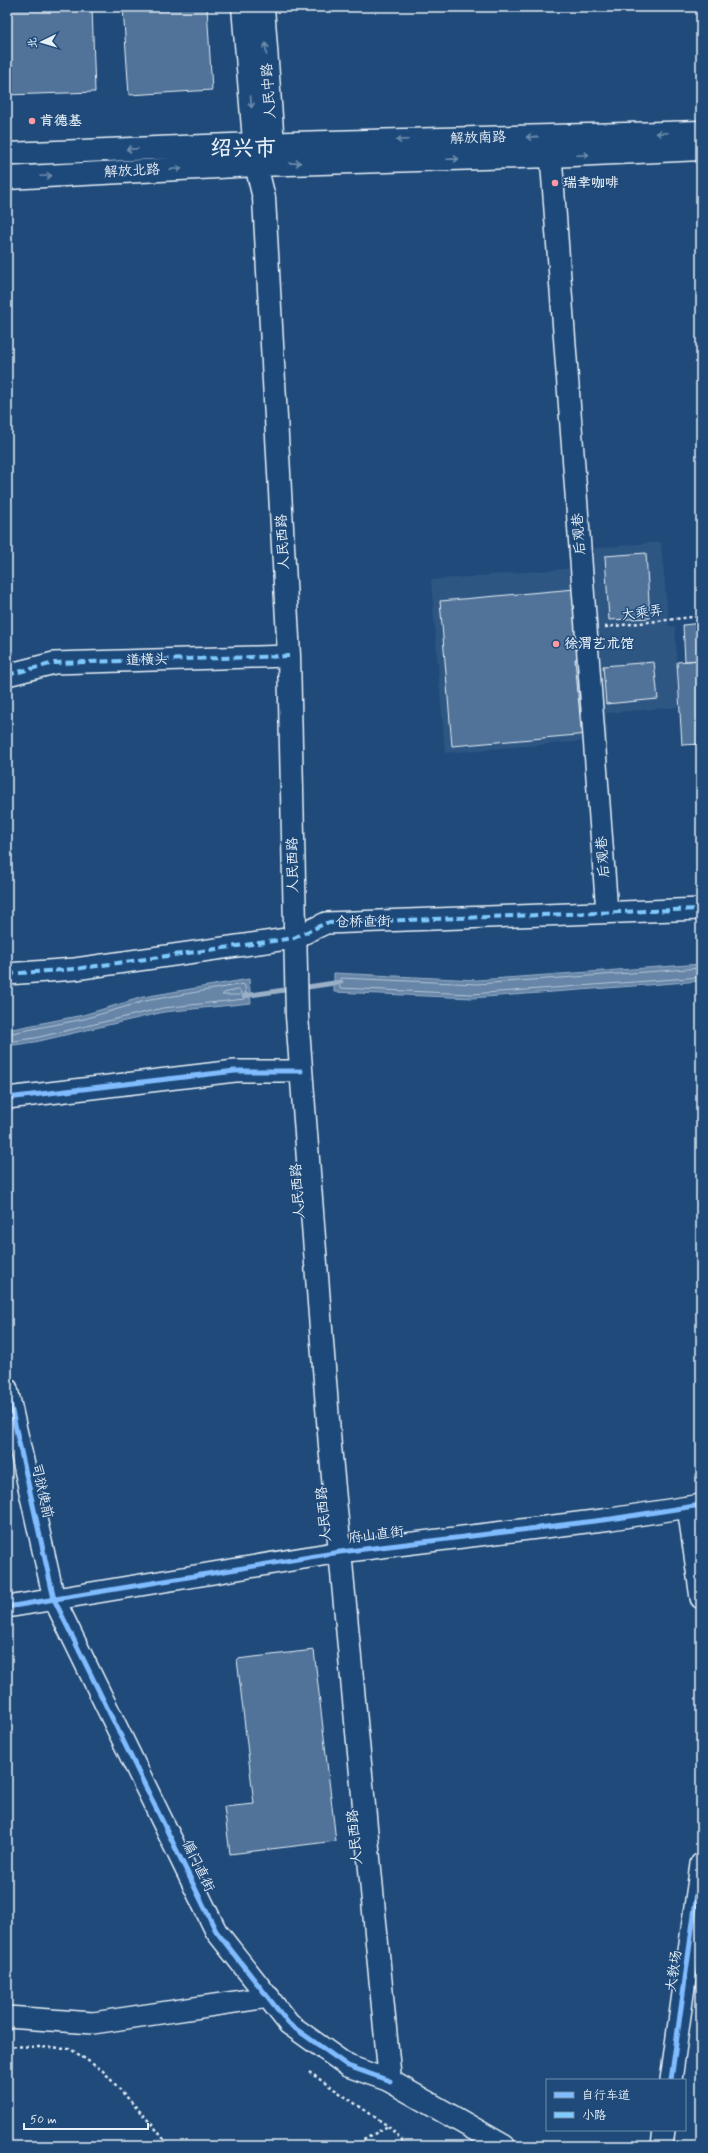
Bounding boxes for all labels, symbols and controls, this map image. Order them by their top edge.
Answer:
north arrow [22,22,62,62]
text: 北 [26,37,40,49]
one-way arrow [262,43,269,56]
street label: 人民中路 [258,62,280,120]
one-way arrow [248,95,255,108]
place label: 肯德基 [40,112,82,130]
marker: 肯德基 [27,116,37,126]
street label: 解放南路 [450,128,506,148]
one-way arrow [656,129,669,137]
one-way arrow [526,133,539,141]
district label: 绍兴市 [210,135,276,163]
one-way arrow [396,136,409,144]
one-way arrow [126,145,139,152]
one-way arrow [576,151,589,158]
one-way arrow [446,155,459,163]
one-way arrow [288,160,301,167]
street label: 解放北路 [104,161,160,181]
one-way arrow [169,165,182,173]
one-way arrow [39,173,52,180]
place label: 瑞幸咖啡 [563,174,619,192]
marker: 瑞幸咖啡 [550,178,560,188]
street label: 后观巷 [568,511,589,556]
street label: 人民西路 [273,514,293,570]
street label: 大乘弄 [620,602,664,624]
place label: 徐渭艺术馆 [564,635,634,653]
marker: 徐渭艺术馆 [551,639,561,649]
street label: 道横头 [126,650,168,670]
street label: 后观巷 [592,834,613,879]
street label: 人民西路 [284,837,302,893]
street label: 仓桥直街 [335,913,391,931]
street label: 人民西路 [287,1162,309,1220]
street label: 司狱使前 [27,1462,57,1520]
street label: 人民西路 [313,1485,335,1543]
street label: 府山直街 [347,1523,405,1547]
street label: 人民西路 [344,1808,366,1866]
street label: 偏门直街 [178,1837,218,1895]
street label: 大教场 [662,1949,686,1993]
legend [546,2079,686,2131]
text: 自行车道 [582,2088,630,2104]
scale bar [24,2105,148,2131]
text: 小路 [582,2108,606,2124]
text: 50 m [30,2112,57,2128]

